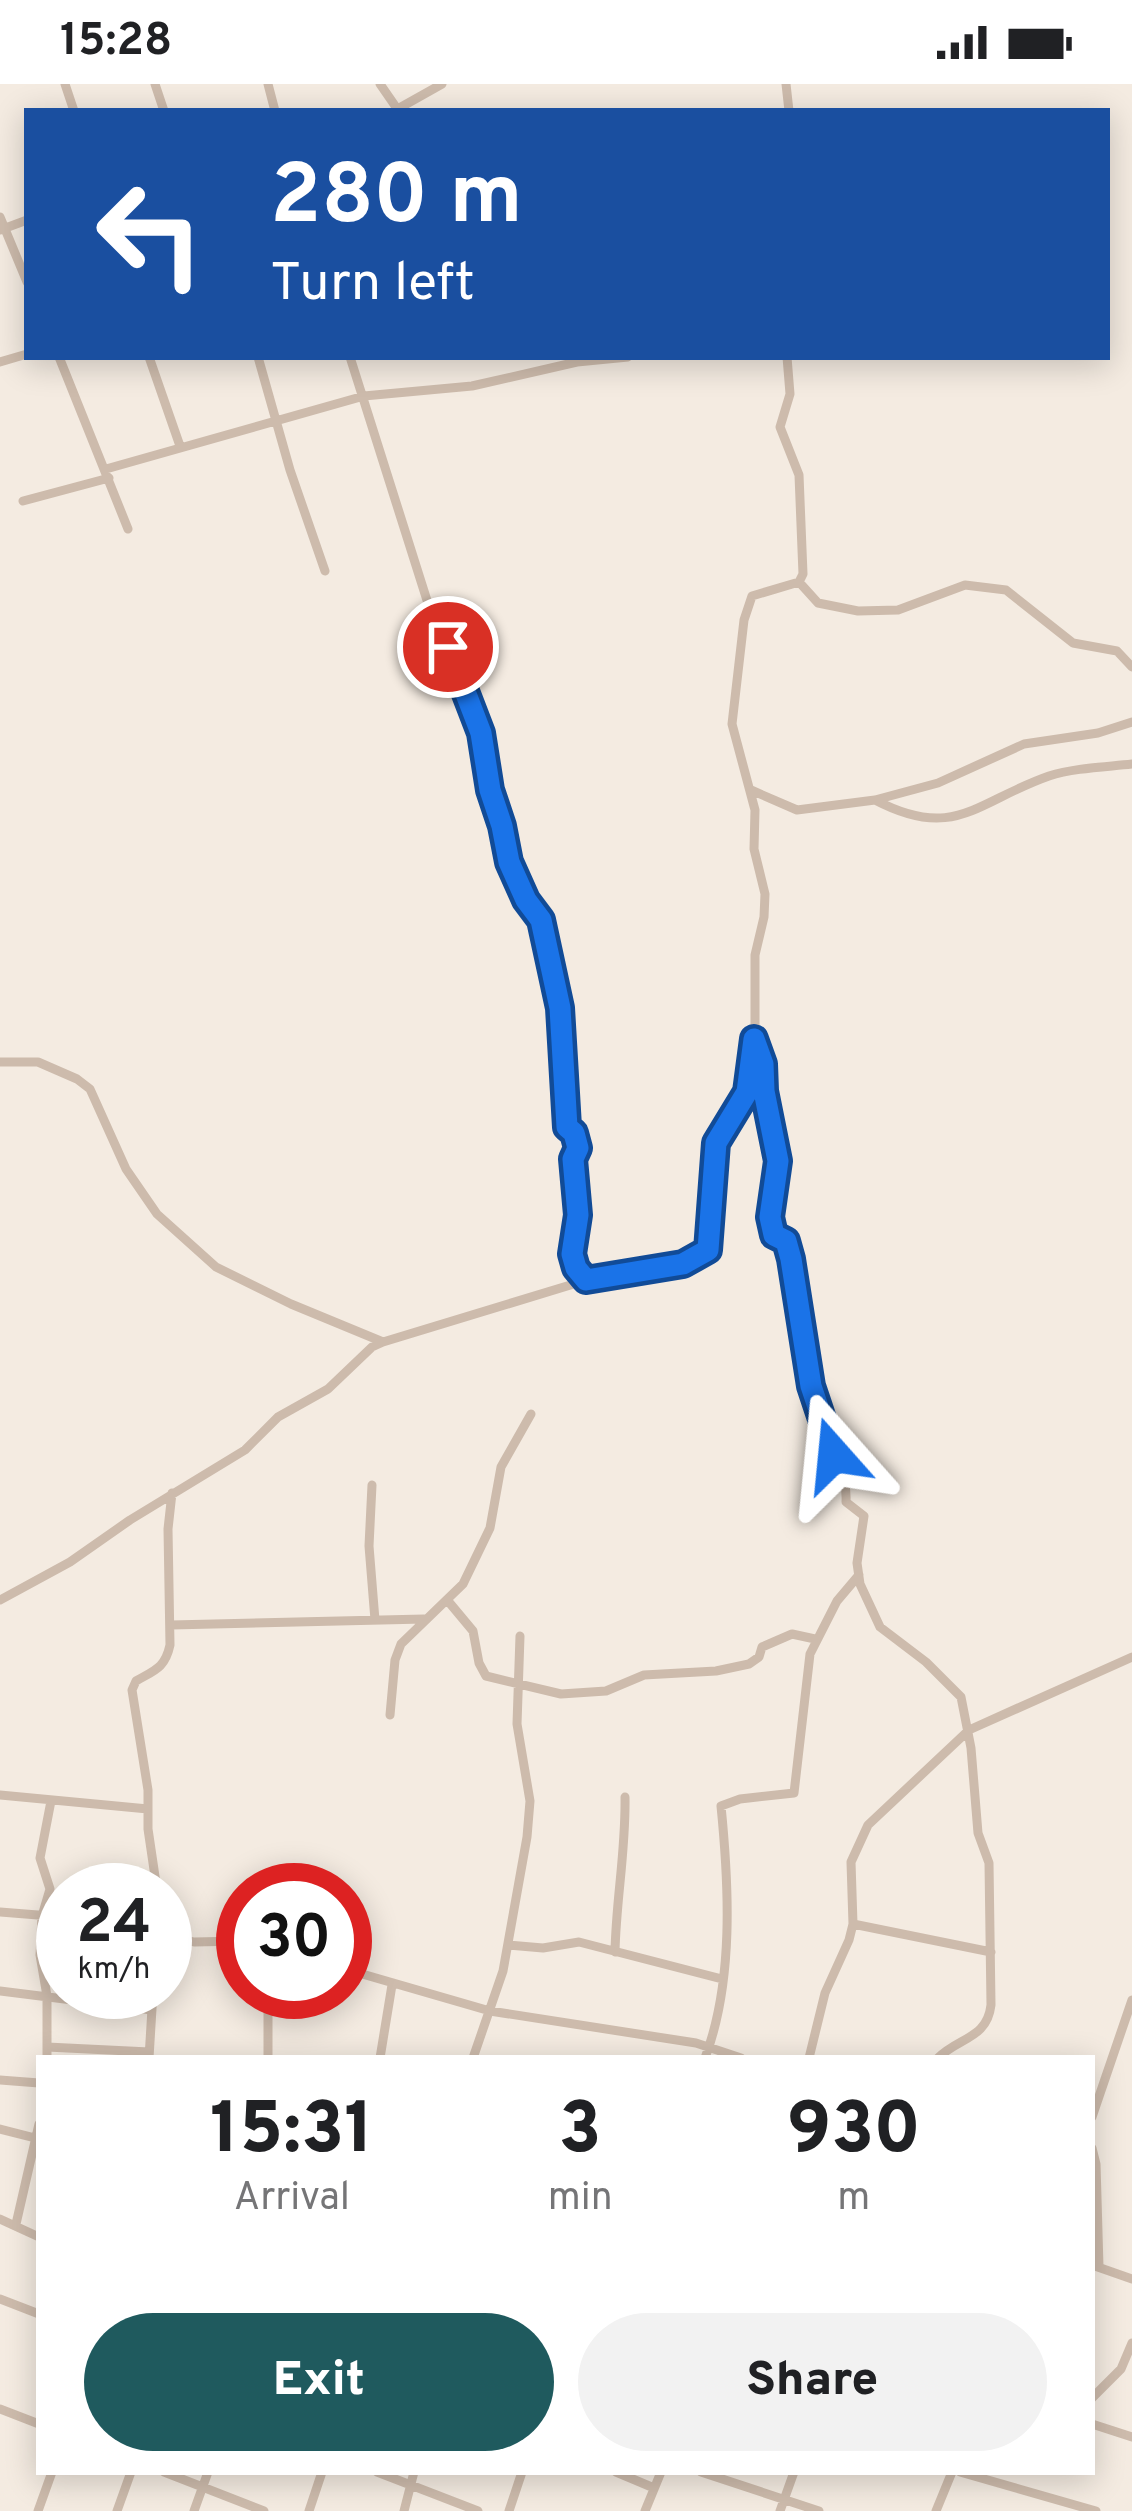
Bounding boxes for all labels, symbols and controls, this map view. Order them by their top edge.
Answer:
text: 15:28 [60,14,172,71]
text: 280 m [270,147,523,253]
icon: left [72,156,228,312]
text: Turn left [270,251,475,320]
pin [397,596,499,698]
icon: arrive [415,614,481,680]
position arrow [771,1392,897,1518]
speed limit sign: 30 [216,1863,372,2019]
text: 24 [76,1888,152,1964]
text: km/h [78,1952,150,1989]
text: 15:31 [210,2087,374,2179]
text: 3 [559,2087,602,2179]
text: 930 [787,2087,921,2179]
text: Arrival [234,2175,350,2224]
text: min [548,2175,613,2224]
text: m [837,2175,870,2224]
button: Exit [84,2313,554,2451]
button: Share [578,2313,1047,2451]

